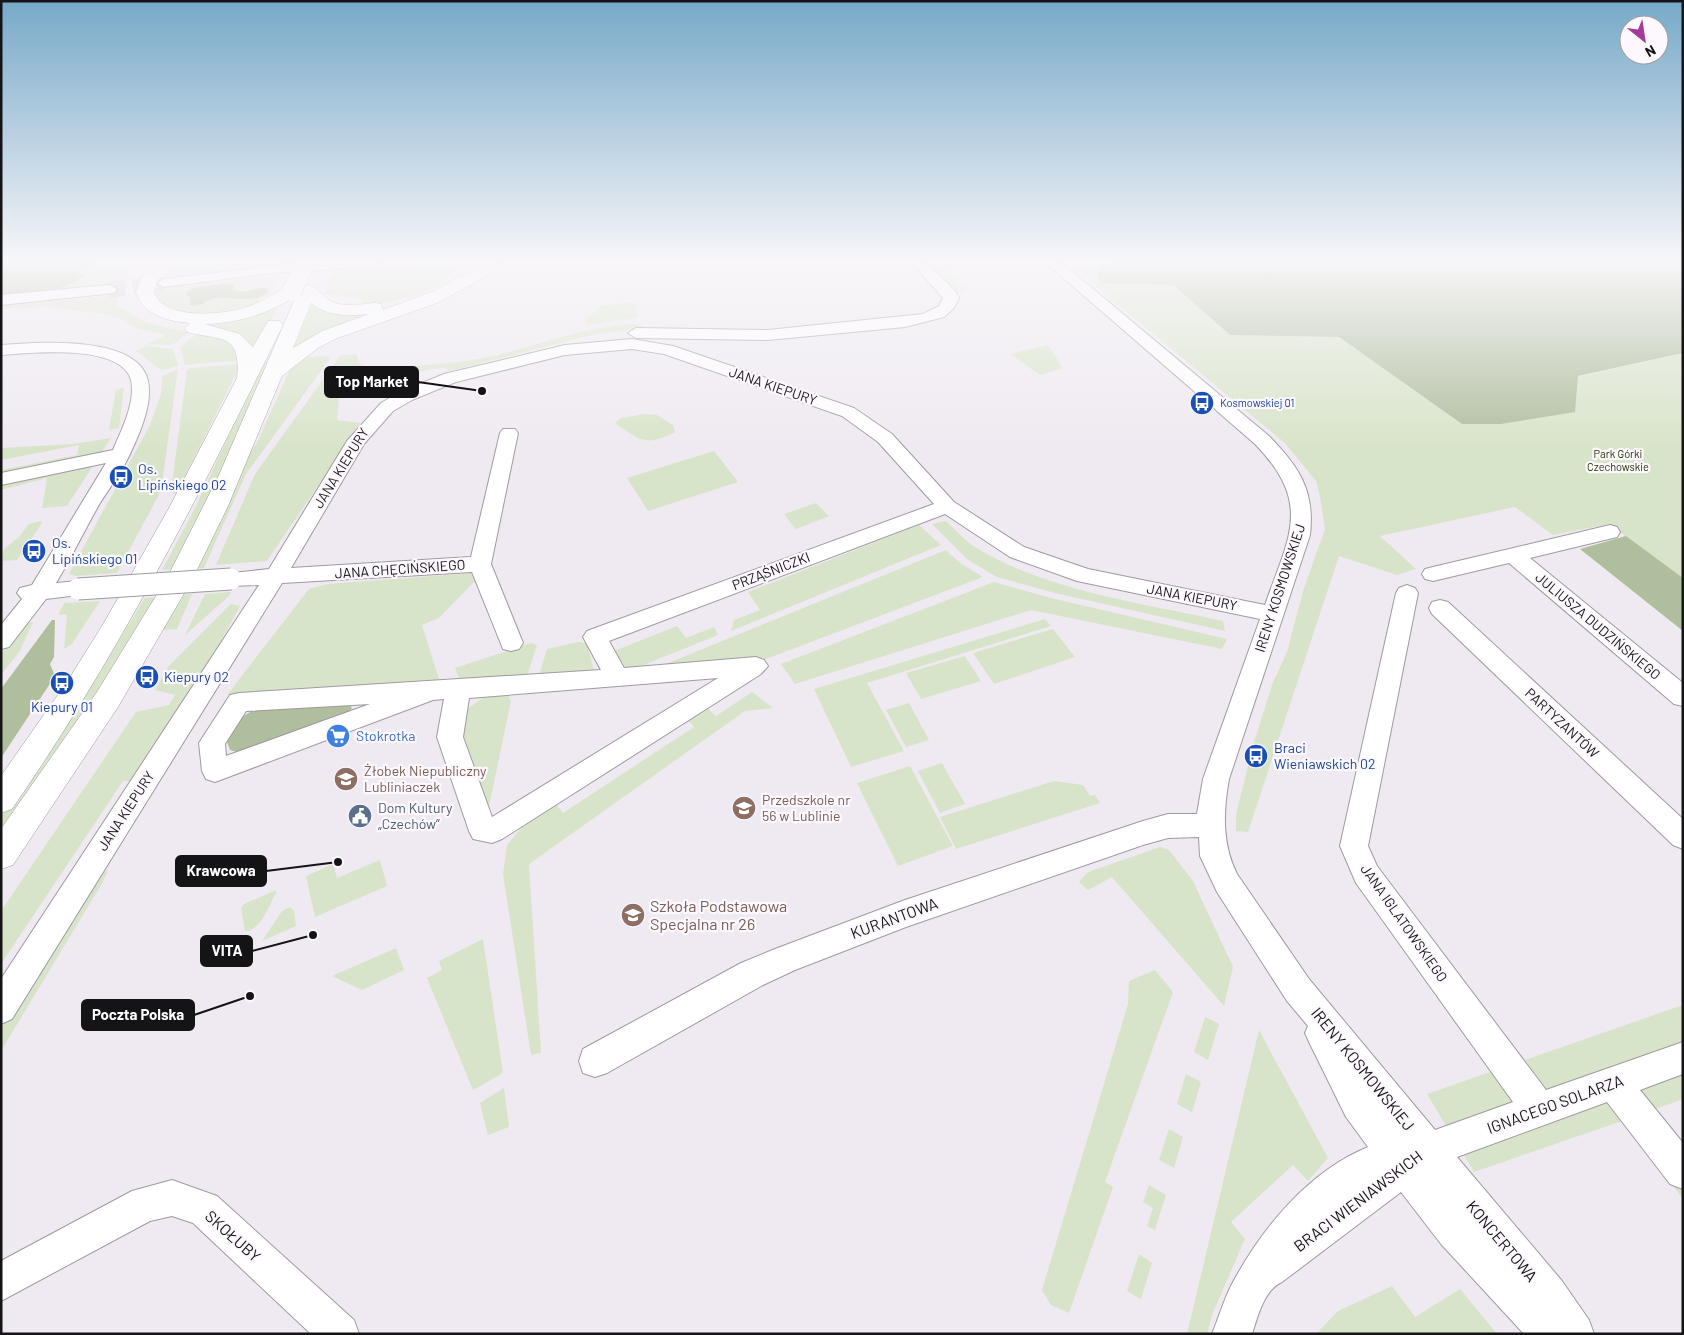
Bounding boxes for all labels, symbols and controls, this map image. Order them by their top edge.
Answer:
north arrow [1619,15,1669,65]
text: N [1642,42,1659,61]
street label: JANA KIEPURY [727,363,819,408]
callout: Top Market [325,367,418,397]
text: Top Market [336,372,409,390]
bus stop icon: Kosmowskiej 01 [1189,390,1215,416]
place label: Kosmowskiej 01 [1220,396,1294,409]
street label: JANA KIEPURY [309,424,372,511]
park label: Park Górki Czechowskie [1587,447,1649,473]
place label: Os. Lipińskiego 02 [138,460,226,493]
bus stop icon: Os. Lipińskiego 02 [108,464,134,490]
street label: IRENY KOSMOWSKIEJ [1251,522,1308,654]
place label: Os. Lipińskiego 01 [52,534,137,567]
bus stop icon: Os. Lipińskiego 01 [21,538,47,564]
street label: PRZĄŚNICZKI [729,548,812,593]
street label: JANA CHĘCIŃSKIEGO [334,555,466,582]
street label: JULIUSZA DUDZIŃSKIEGO [1532,568,1664,683]
street label: JANA KIEPURY [1146,579,1239,614]
bus stop icon: Kiepury 02 [134,664,160,690]
place label: Kiepury 02 [164,668,229,685]
bus stop icon: Kiepury 01 [49,670,75,696]
street label: PARTYZANTÓW [1522,684,1603,761]
place label: Kiepury 01 [31,698,93,715]
supermarket icon: Stokrotka [325,723,351,749]
place label: Stokrotka [356,727,415,744]
place label: Braci Wieniawskich 02 [1274,739,1376,772]
bus stop icon: Braci Wieniawskich 02 [1243,743,1269,769]
place label: Żłobek Niepubliczny Lubliniaczek [364,762,487,795]
school or university icon: Żłobek Niepubliczny Lubliniaczek [333,766,359,792]
street label: JANA KIEPURY [94,768,158,854]
place label: Przedszkole nr 56 w Lublinie [762,791,850,824]
school or university icon: Przedszkole nr 56 w Lublinie [731,795,757,821]
place label: Dom Kultury „Czechów” [378,799,453,832]
public building icon: Dom Kultury „Czechów” [347,803,373,829]
callout: Krawcowa [176,856,266,886]
text: Krawcowa [186,861,256,879]
street label: JANA IGLATOWSKIEGO [1357,861,1451,985]
street label: KURANTOWA [848,893,940,942]
place label: Szkoła Podstawowa Specjalna nr 26 [650,896,787,933]
school or university icon: Szkoła Podstawowa Specjalna nr 26 [620,902,646,928]
callout: VITA [201,936,252,966]
text: VITA [211,941,243,959]
callout: Poczta Polska [82,1000,194,1030]
street label: IRENY KOSMOWSKIEJ [1308,1003,1419,1134]
text: Poczta Polska [92,1005,184,1023]
street label: IGNACEGO SOLARZA [1484,1070,1626,1137]
street label: BRACI WIENIAWSKICH [1290,1146,1426,1255]
street label: KONCERTOWA [1463,1196,1542,1285]
street label: SKOŁUBY [202,1206,265,1265]

